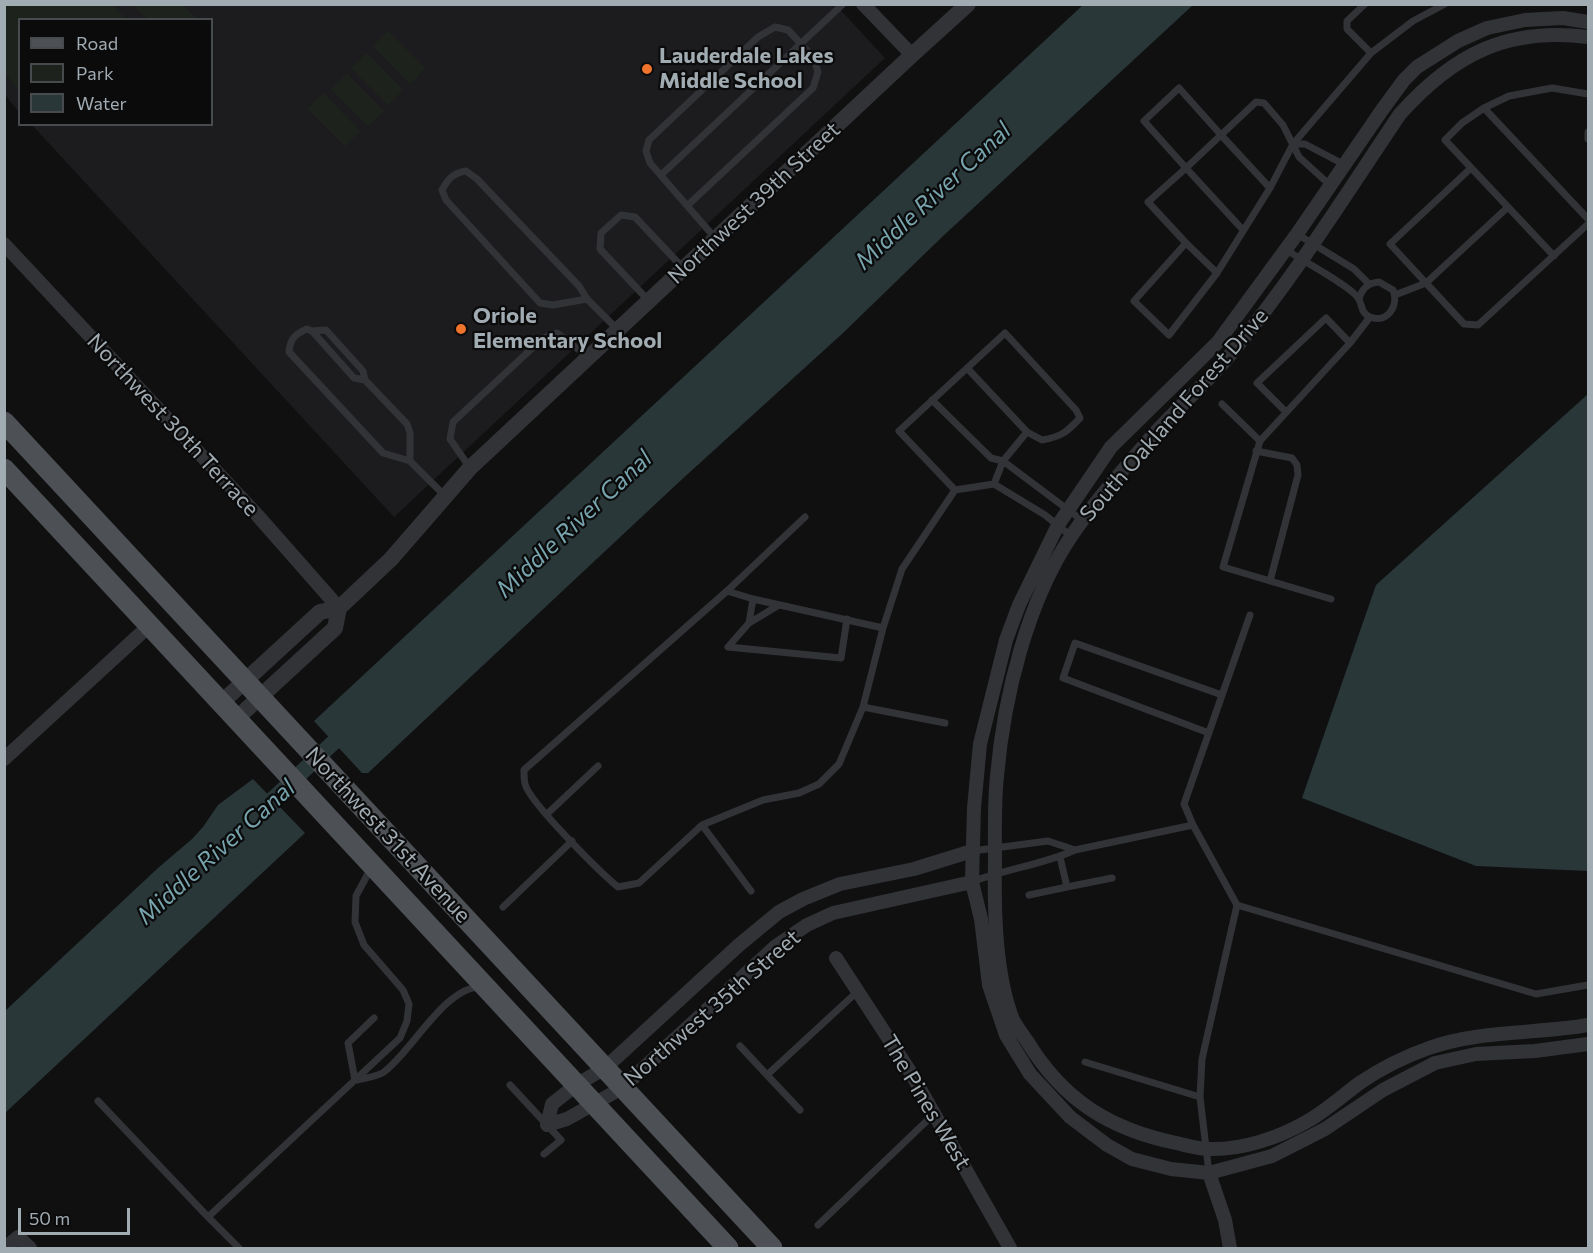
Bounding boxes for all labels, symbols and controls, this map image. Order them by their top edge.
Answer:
legend [18,18,213,126]
text: Road [76,32,118,54]
place label: Lauderdale Lakes Middle School [659,43,834,94]
text: Park [76,62,114,84]
marker: Lauderdale Lakes Middle School [640,62,654,76]
text: Water [76,92,127,114]
street label: Northwest 39th Street [662,116,846,290]
water label: Middle River Canal [849,116,1017,276]
place label: Oriole Elementary School [473,303,662,354]
street label: South Oakland Forest Drive [1074,303,1274,527]
marker: Oriole Elementary School [454,322,468,336]
street label: Northwest 30th Terrace [82,328,264,522]
water label: Middle River Canal [490,444,658,604]
street label: Northwest 31st Avenue [300,742,476,928]
water label: Middle River Canal [131,773,301,931]
street label: Northwest 35th Street [618,924,806,1092]
street label: The Pines West [876,1030,976,1174]
scale bar [21,1196,134,1234]
text: 50 m [29,1207,70,1229]

